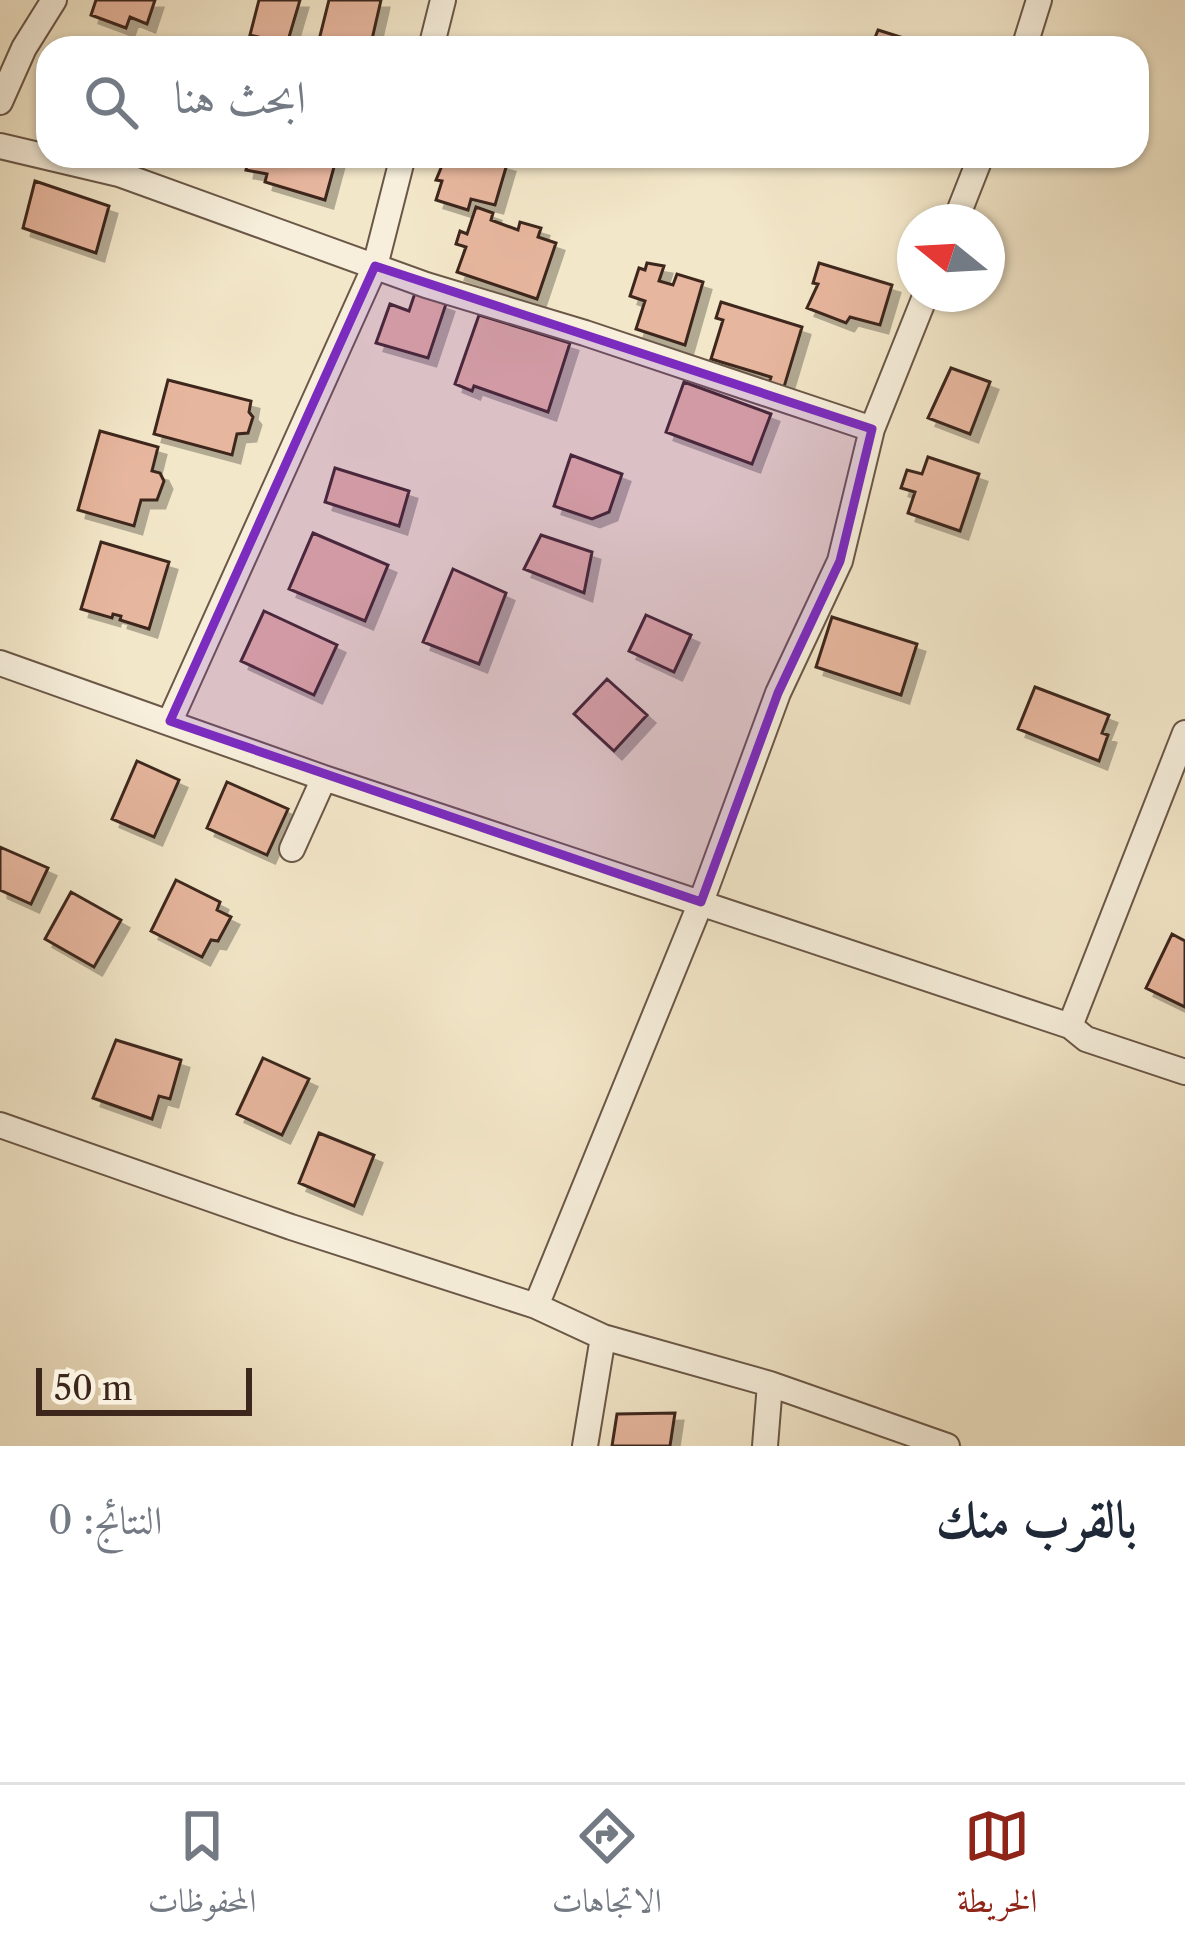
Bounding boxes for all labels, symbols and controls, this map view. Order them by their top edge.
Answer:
search box [36,36,1149,168]
icon: search [78,69,144,135]
text: ابحث هنا [174,69,306,125]
north arrow [897,204,1005,312]
scale bar [36,1362,252,1415]
text: 50 m [54,1368,132,1409]
text: بالقرب منك [936,1488,1137,1550]
text: النتائج: 0 [48,1496,163,1544]
tab: المحفوظات [148,1803,256,1933]
tab: الاتجاهات [552,1803,662,1933]
tab: الخريطة [957,1803,1037,1933]

